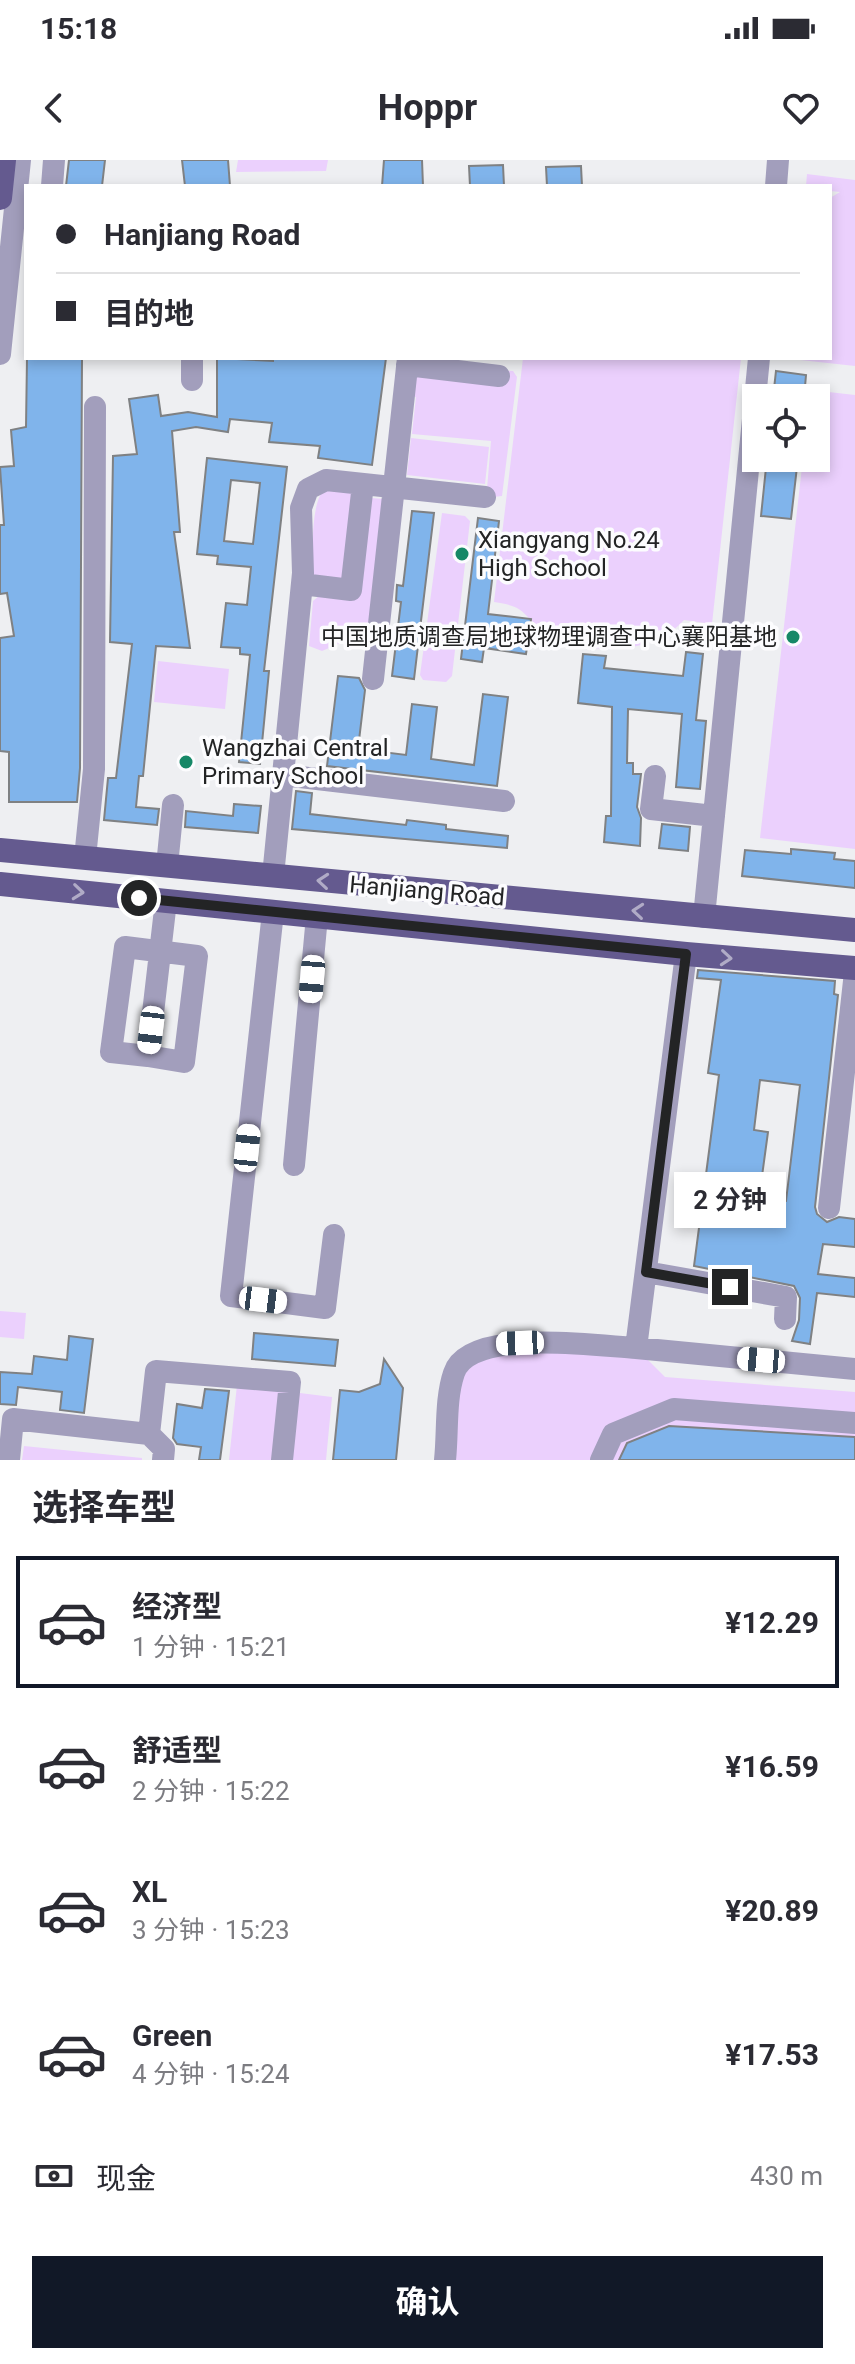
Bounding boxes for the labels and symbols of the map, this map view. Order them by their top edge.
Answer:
place label: Xiangyang No.24 High School [478,526,660,582]
marker: Xiangyang No.24 High School [453,545,471,563]
place label: 中国地质调查局地球物理调查中心襄阳基地 [321,623,777,651]
marker: 中国地质调查局地球物理调查中心襄阳基地 [784,628,802,646]
place label: Wangzhai Central Primary School [202,734,389,790]
marker: Wangzhai Central Primary School [177,753,195,771]
street label: Hanjiang Road [348,870,506,912]
one-way arrow [316,872,329,889]
route start [121,880,157,916]
one-way arrow [72,883,85,900]
one-way arrow [631,902,644,919]
one-way arrow [720,949,733,966]
car [298,954,326,1004]
car [136,1005,166,1055]
car [233,1123,261,1173]
callout: 2 分钟 [674,1171,786,1227]
route end [712,1269,748,1305]
car [238,1285,288,1315]
car [496,1330,544,1356]
car [736,1346,786,1374]

